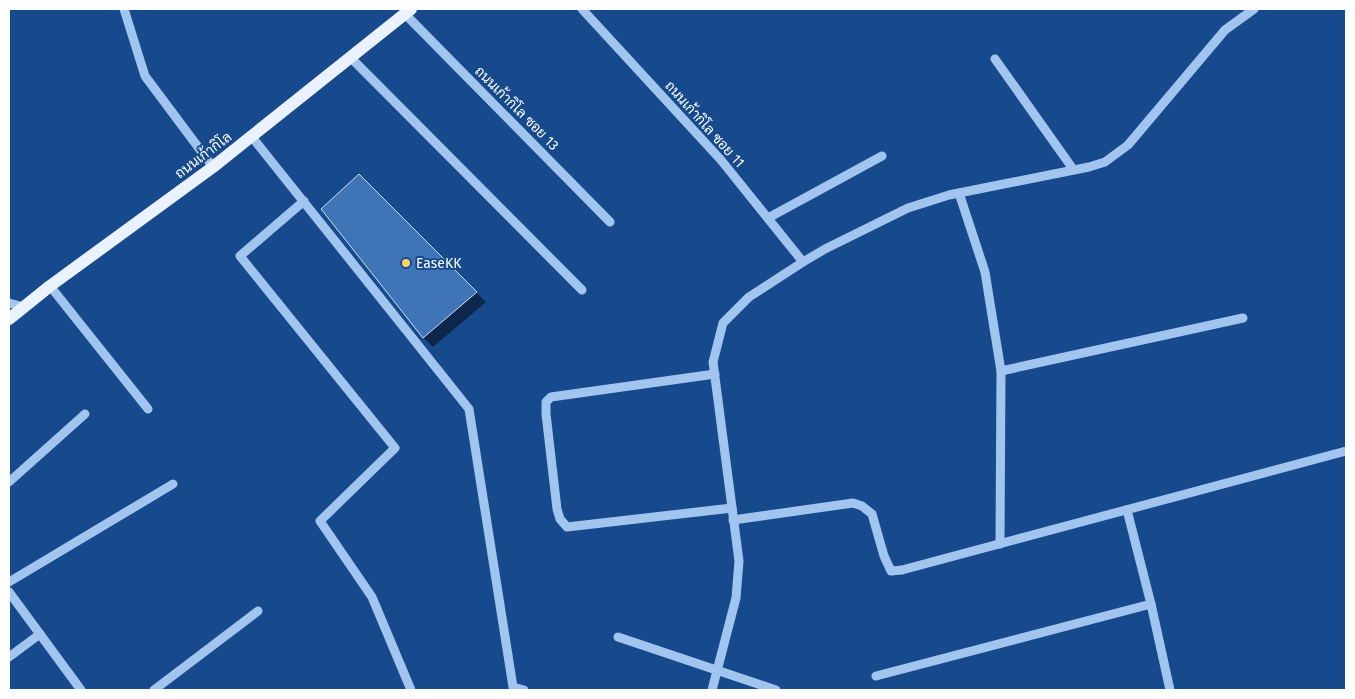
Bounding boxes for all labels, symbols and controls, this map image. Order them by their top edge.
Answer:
street label: ถนนเก้ากิโล ซอย 13 [471,62,563,154]
street label: ถนนเก้ากิโล ซอย 11 [661,77,749,171]
street label: ถนนเก้ากิโล [171,128,235,182]
place label: EaseKK [416,255,462,272]
marker: EaseKK [400,257,412,269]

